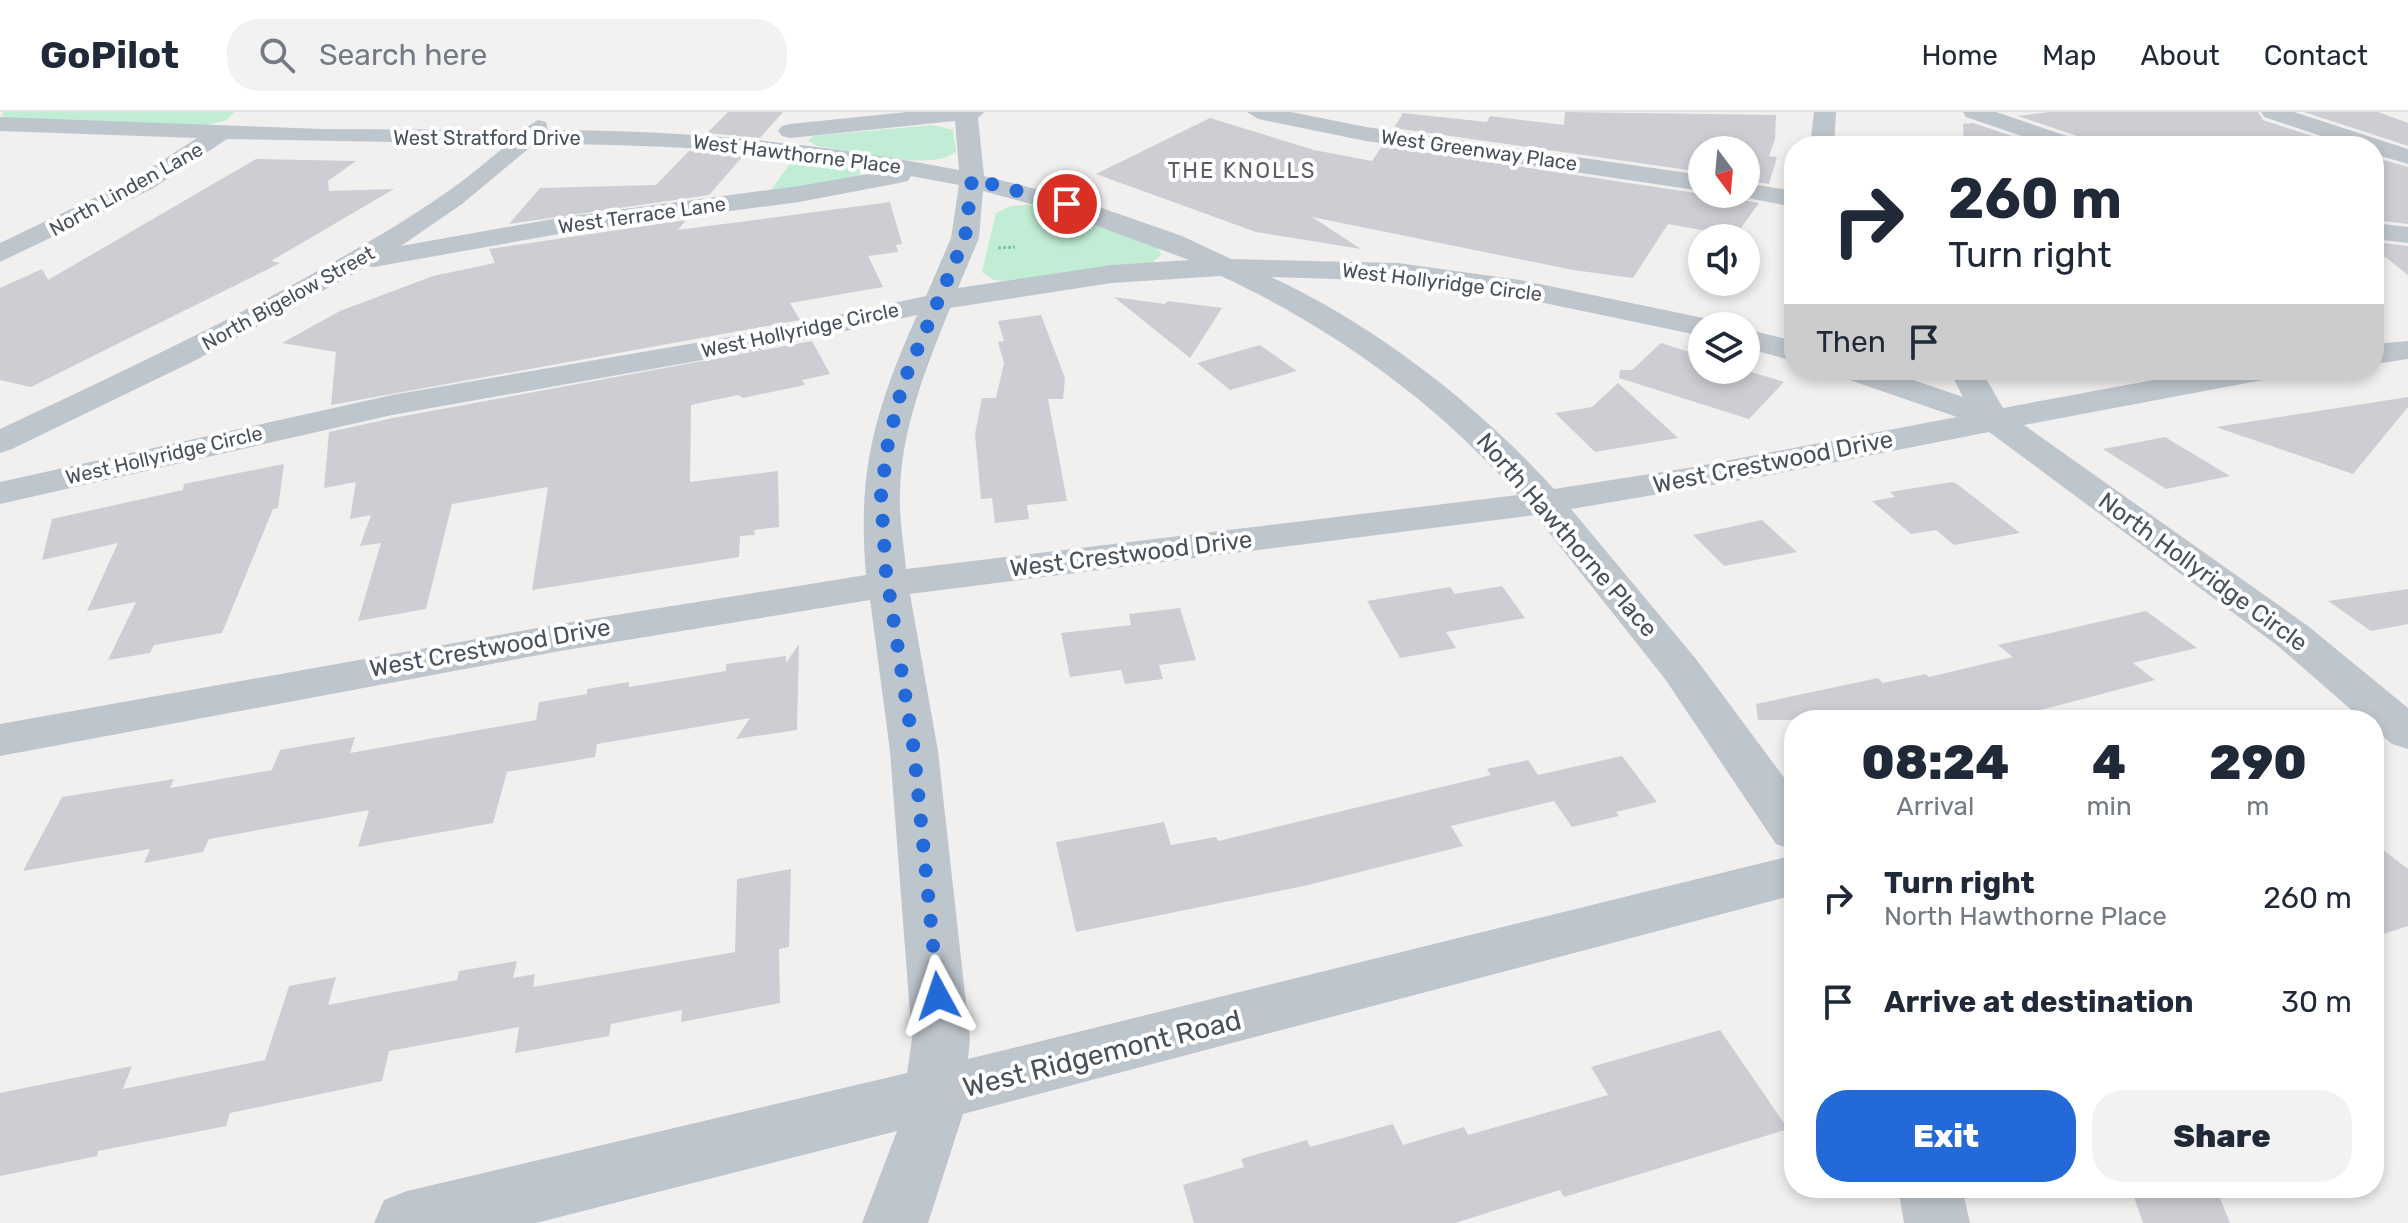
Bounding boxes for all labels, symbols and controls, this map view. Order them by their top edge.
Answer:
search box [227,19,787,91]
text: GoPilot [40,32,179,78]
icon: search [255,33,299,77]
text: Search here [319,37,487,73]
text: Home [1921,39,1998,72]
text: Map [2042,39,2096,72]
text: About [2140,39,2220,72]
text: Contact [2264,39,2368,72]
street label: West Greenway Place [1379,124,1579,176]
street label: West Stratford Drive [393,126,581,150]
street label: West Hawthorne Place [692,129,902,179]
north arrow [1688,136,1760,208]
map controls [1688,136,1760,384]
street label: North Linden Lane [45,137,207,241]
district label: THE KNOLLS [1167,157,1317,184]
text: 260 m [1948,166,2122,232]
icon: right [1816,168,1920,272]
pin [1033,170,1101,238]
icon: arrive [1045,182,1089,226]
street label: West Terrace Lane [557,191,727,239]
button: sound [1688,224,1760,296]
text: Turn right [1948,233,2112,276]
street label: North Bigelow Street [198,240,379,355]
street label: West Hollyridge Circle [1341,258,1543,306]
street label: West Hollyridge Circle [699,297,901,363]
button: layers [1688,312,1760,384]
icon: arrive [1902,320,1946,364]
text: Then [1816,324,1886,360]
street label: West Hollyridge Circle [63,421,265,489]
street label: West Crestwood Drive [1651,425,1895,499]
street label: North Hawthorne Place [1471,427,1663,643]
street label: North Hollyridge Circle [2093,487,2313,657]
street label: West Crestwood Drive [1008,525,1254,583]
street label: West Crestwood Drive [367,613,613,683]
text: 08:24 [1861,734,2009,791]
text: 4 [2092,734,2126,791]
text: 290 [2209,734,2307,791]
text: Arrival [1896,791,1974,822]
text: min [2087,791,2132,822]
text: m [2246,791,2269,822]
text: Turn right [1884,865,2035,901]
icon: right [1816,876,1860,920]
text: 260 m [2263,880,2352,916]
text: North Hawthorne Place [1884,901,2167,932]
position arrow [896,954,980,1038]
icon: arrive [1816,980,1860,1024]
text: Arrive at destination [1884,984,2194,1020]
text: 30 m [2281,984,2352,1020]
street label: West Ridgemont Road [960,1003,1245,1104]
button: Exit [1816,1090,2076,1182]
button: Share [2092,1090,2352,1182]

